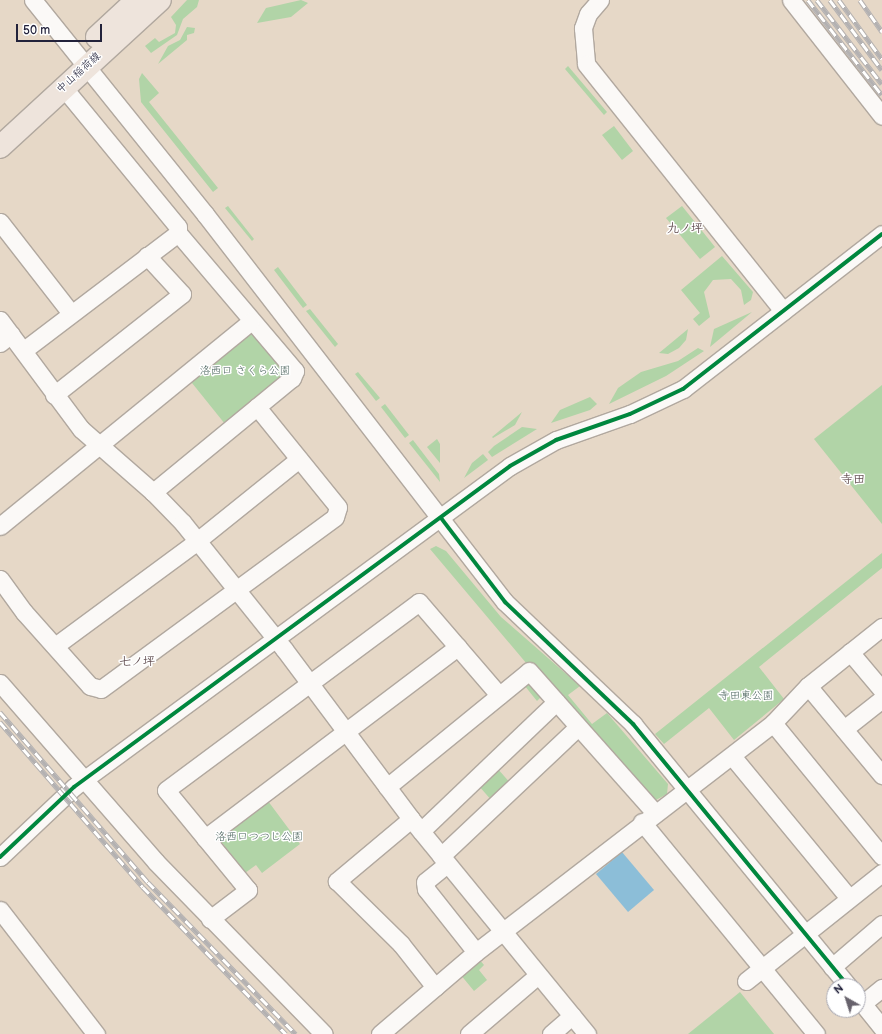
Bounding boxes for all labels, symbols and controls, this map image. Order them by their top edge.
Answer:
scale bar [18,16,104,42]
text: 50 m [23,23,50,38]
street label: 中山稲荷線 [54,50,104,96]
district label: 九ノ坪 [667,222,703,236]
park label: 洛西口 さくら公園 [200,364,290,378]
district label: 寺田 [841,473,865,487]
district label: 七ノ坪 [119,655,155,669]
park label: 寺田東公園 [719,689,773,703]
park label: 洛西口つつじ公園 [215,830,303,844]
north arrow [826,978,866,1018]
text: N [831,981,846,997]

